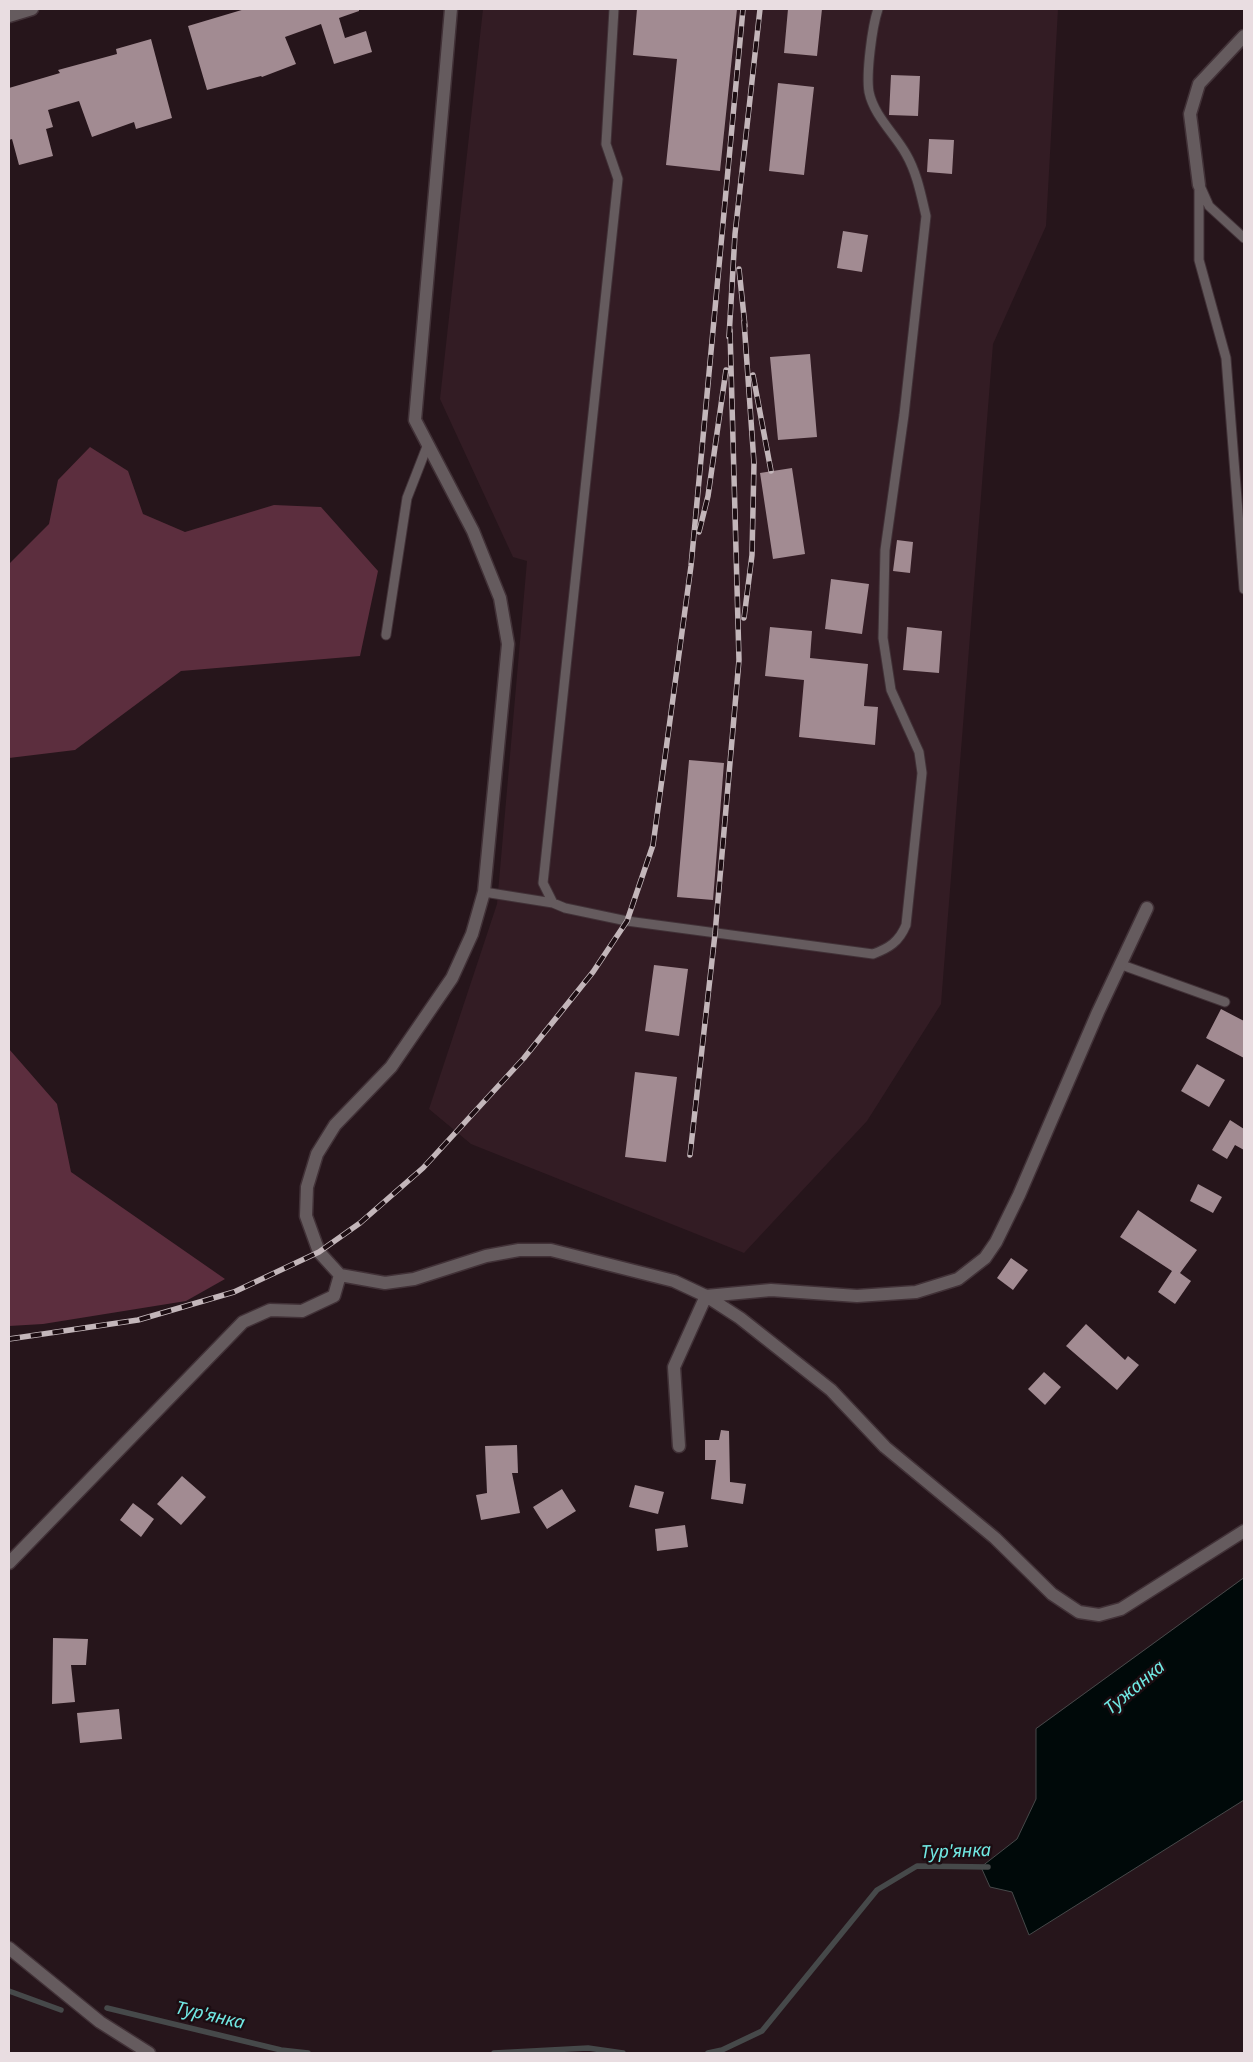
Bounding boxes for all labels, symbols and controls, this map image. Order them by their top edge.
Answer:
water label: Тужанка [1100,1656,1170,1720]
water label: Тур'янка [921,1840,991,1864]
water label: Тур'янка [173,1998,247,2034]

